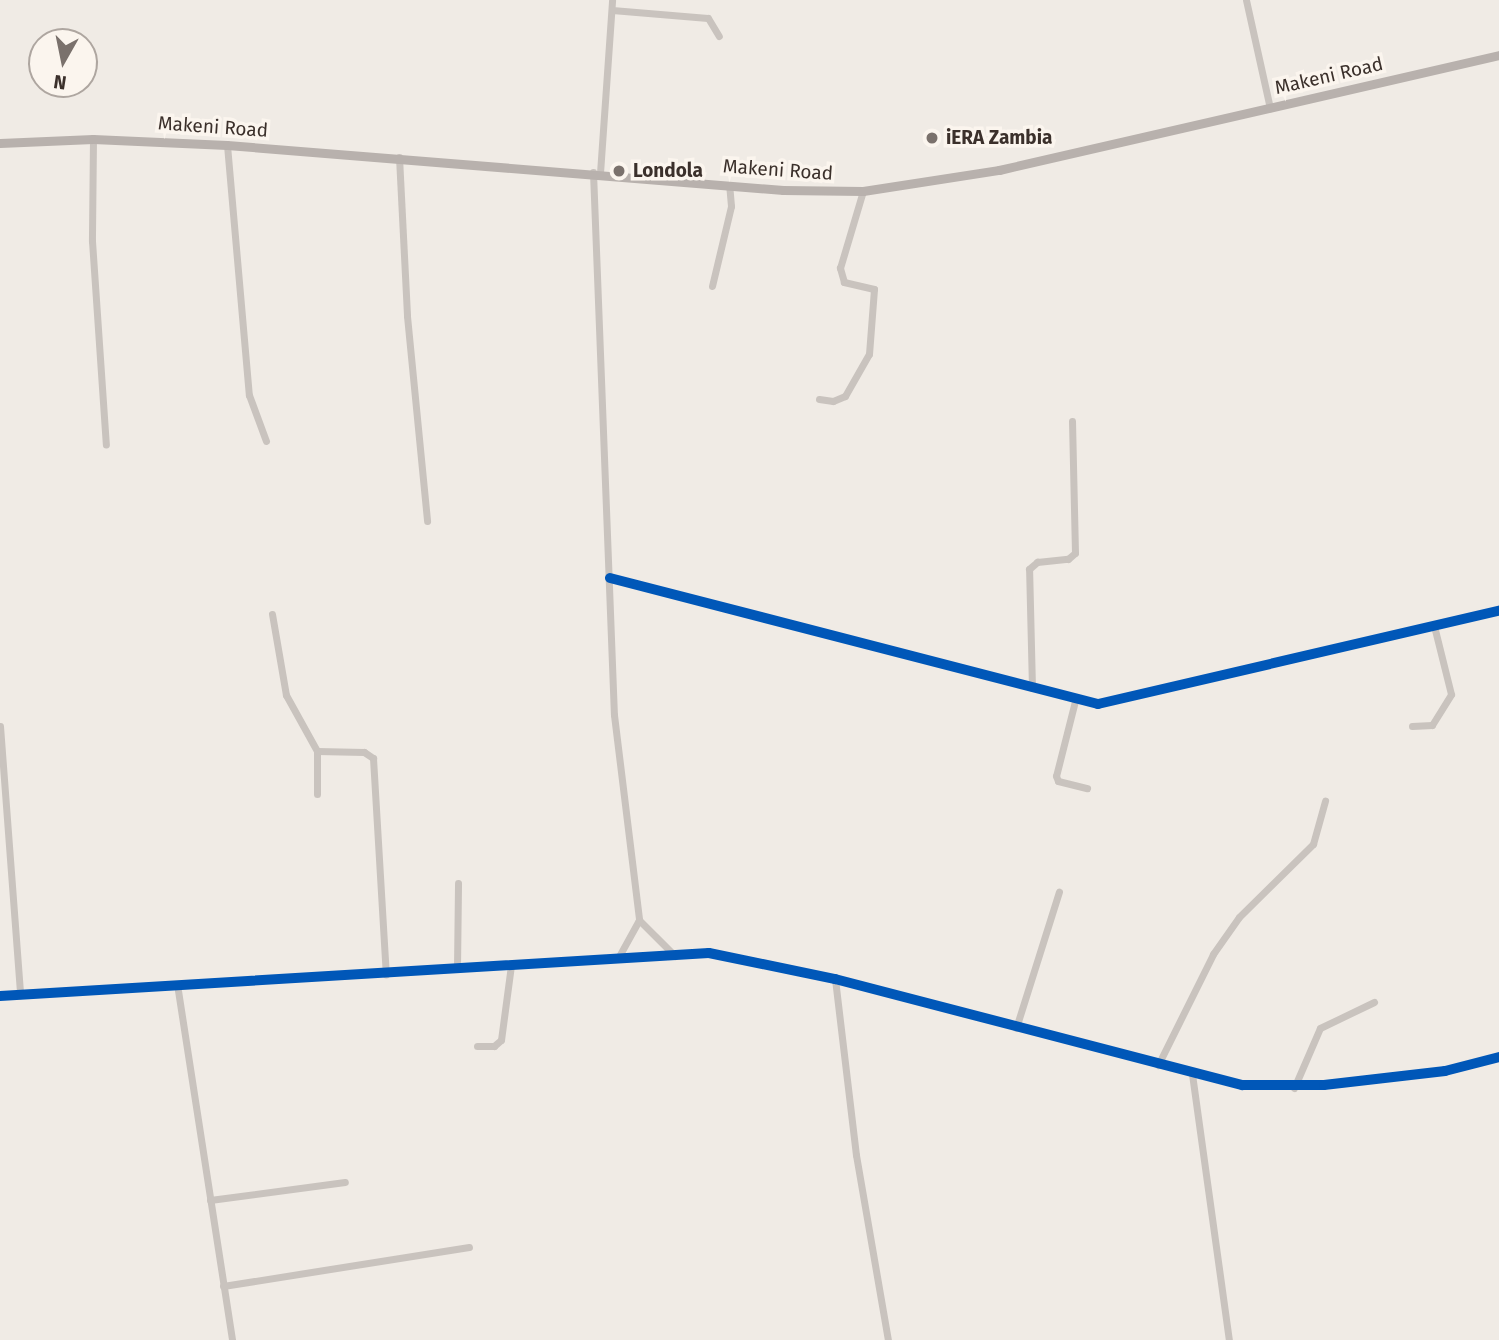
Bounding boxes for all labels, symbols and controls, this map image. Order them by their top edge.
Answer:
north arrow [28,28,98,98]
street label: Makeni Road [1273,52,1385,100]
text: N [52,70,68,95]
street label: Makeni Road [157,112,269,142]
place label: iERA Zambia [946,127,1052,149]
marker: iERA Zambia [924,130,940,146]
street label: Makeni Road [722,155,834,185]
place label: Londola [633,160,703,182]
marker: Londola [611,163,627,179]

